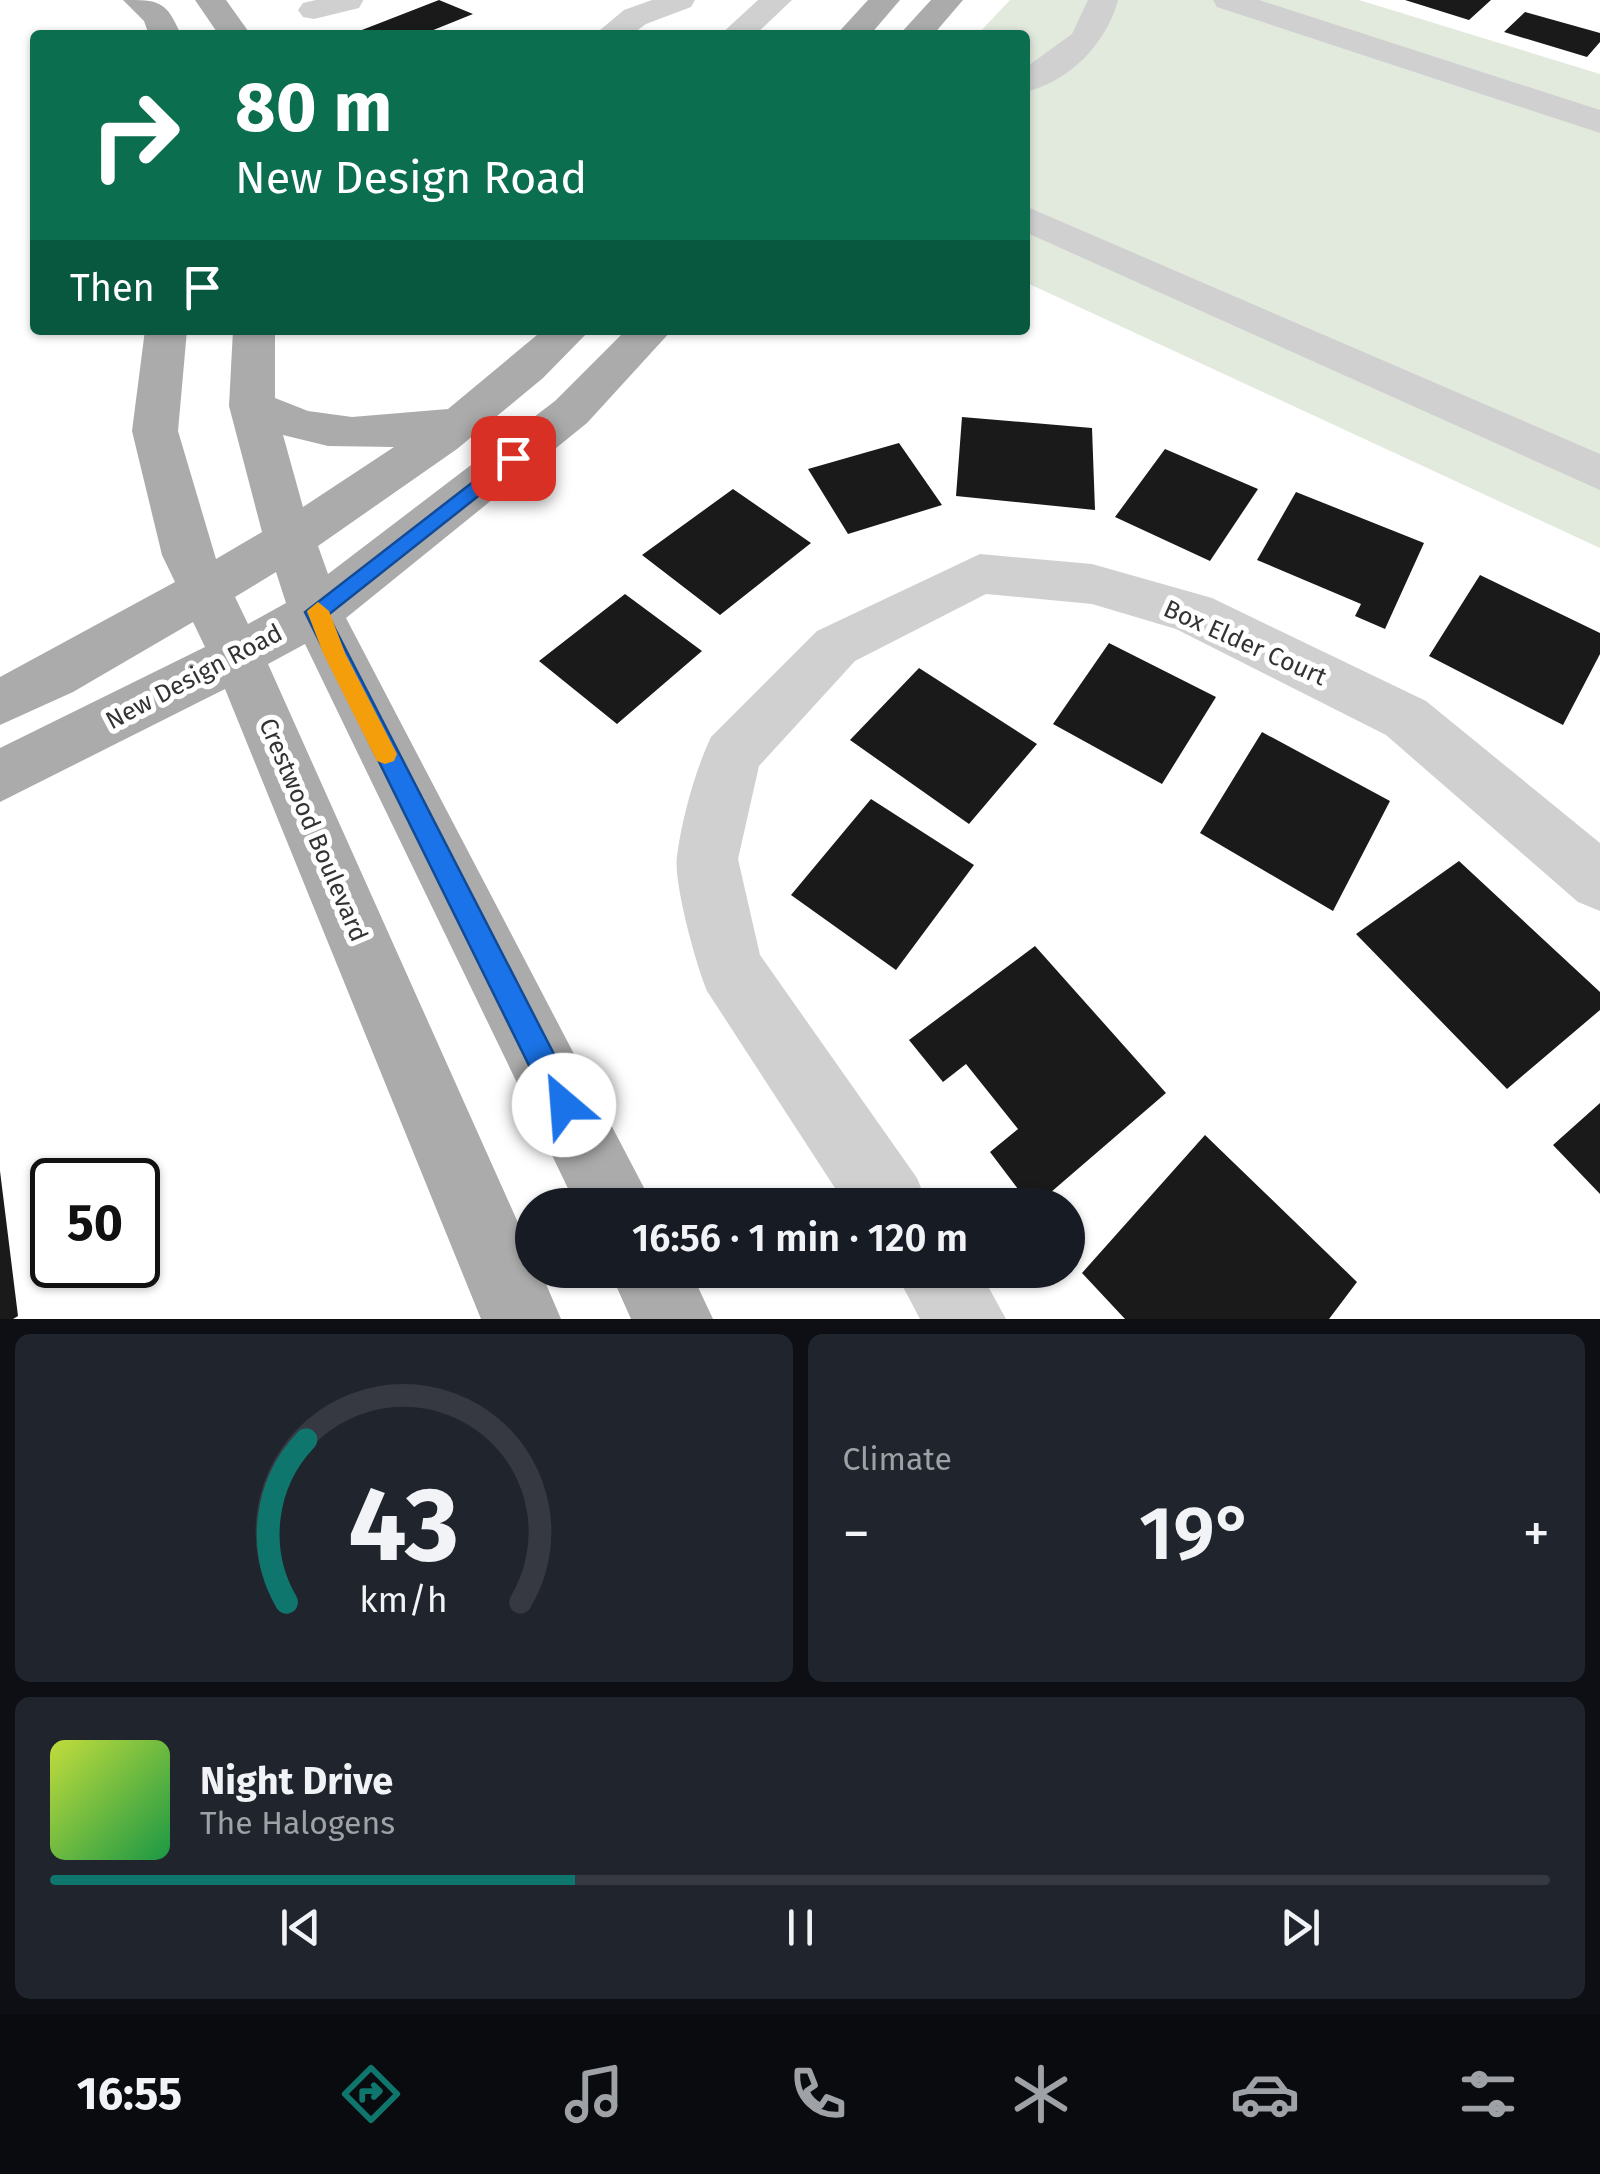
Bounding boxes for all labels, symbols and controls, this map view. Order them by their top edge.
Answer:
text: 80 m [235,66,392,150]
icon: right [70,70,200,200]
text: New Design Road [235,151,587,205]
icon: arrive [175,260,230,315]
text: Then [70,265,155,311]
pin [471,416,556,501]
icon: arrive [486,431,541,486]
street label: Box Elder Court [1159,594,1332,693]
street label: New Design Road [101,618,287,736]
street label: Crestwood Boulevard [252,714,374,946]
position arrow [512,1053,616,1157]
speed limit sign: 50 [30,1158,160,1288]
text: 16:56 · 1 min · 120 m [632,1215,968,1261]
text: Climate [843,1440,952,1478]
text: 43 [348,1463,459,1588]
text: 19° [1139,1489,1254,1579]
text: − [843,1501,870,1567]
text: + [1523,1501,1550,1567]
text: km/h [360,1579,448,1621]
text: Night Drive [200,1758,393,1804]
text: The Halogens [200,1804,395,1842]
icon: previous [273,1900,328,1955]
icon: pause [773,1900,828,1955]
icon: next [1273,1900,1328,1955]
icon: directions [336,2059,406,2129]
icon: music [559,2059,629,2129]
icon: phone [783,2059,853,2129]
icon: climate [1006,2059,1076,2129]
icon: car [1230,2059,1300,2129]
icon: filters [1453,2059,1523,2129]
text: 16:55 [77,2067,182,2121]

